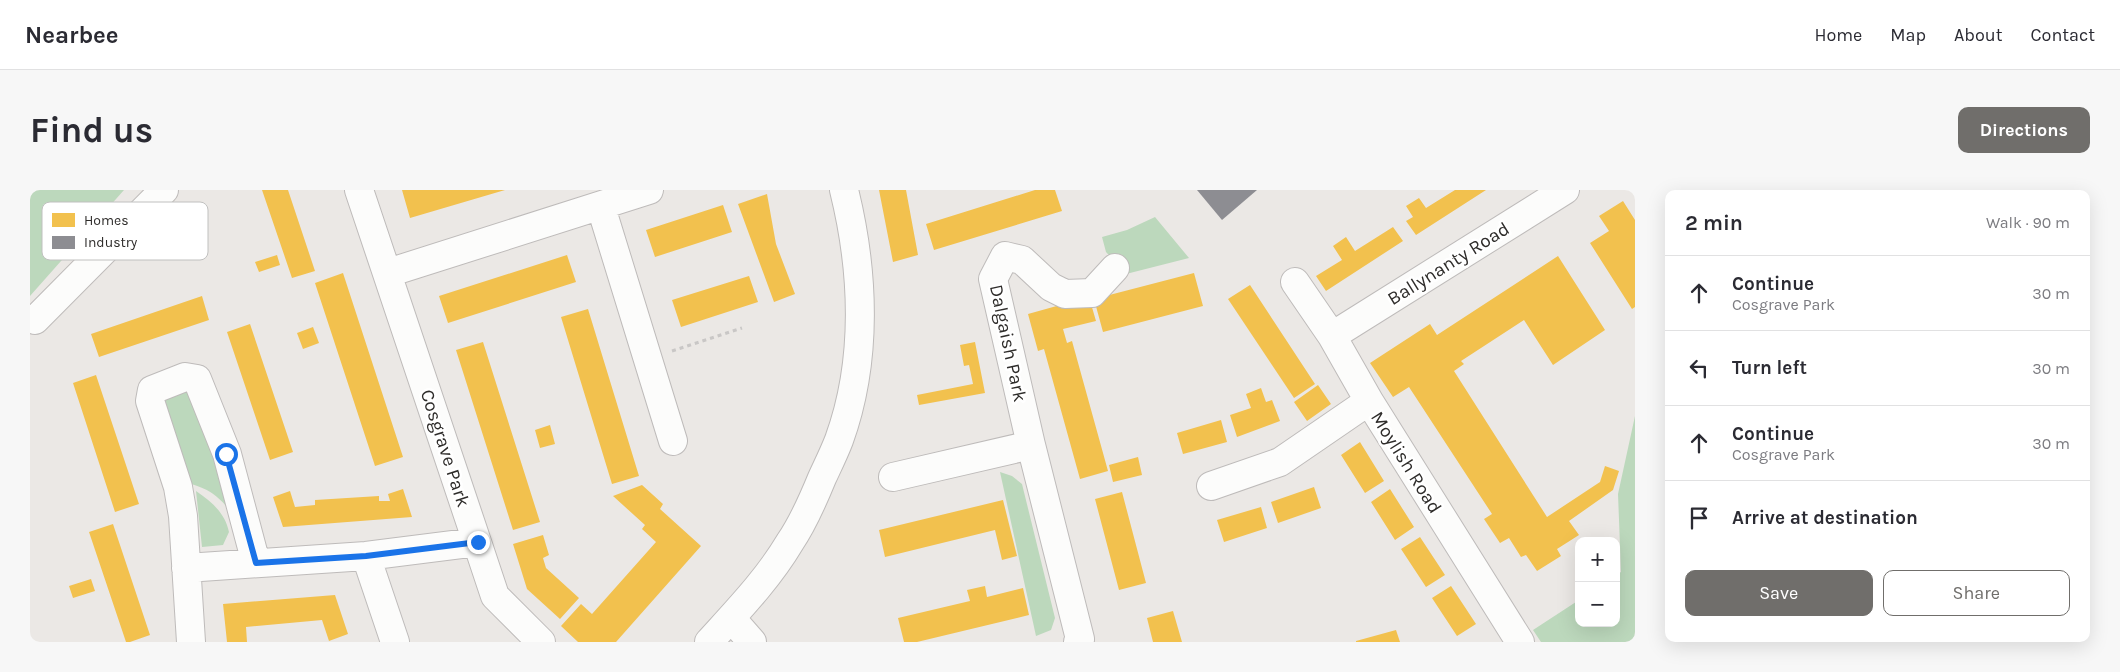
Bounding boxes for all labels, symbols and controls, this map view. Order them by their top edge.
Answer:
text: Nearbee [25,21,119,49]
text: Home [1814,24,1862,46]
text: Map [1890,24,1926,46]
text: About [1954,24,2003,46]
text: Contact [2031,24,2095,46]
button: Directions [1958,107,2090,153]
text: Find us [30,110,153,151]
legend [42,202,208,260]
text: 2 min [1685,211,1743,235]
text: Homes [84,212,129,229]
text: Walk · 90 m [1986,213,2070,232]
street label: Ballynanty Road [1384,218,1513,310]
text: Industry [84,234,138,251]
text: Continue [1732,273,1814,295]
icon: ahead [1685,279,1713,307]
street label: Dalgaish Park [985,282,1031,404]
text: 30 m [2032,284,2070,303]
text: Cosgrave Park [1732,295,1835,314]
icon: left [1685,354,1713,382]
text: Turn left [1732,357,1807,379]
text: 30 m [2032,359,2070,378]
street label: Cosgrave Park [416,387,475,510]
street label: Moylish Road [1366,408,1446,518]
text: Continue [1732,423,1814,445]
icon: ahead [1685,429,1713,457]
text: 30 m [2032,434,2070,453]
route start [215,443,238,466]
text: Cosgrave Park [1732,445,1835,464]
icon: arrive [1685,504,1713,532]
text: Arrive at destination [1732,507,1918,529]
route end [467,531,490,554]
map controls [1575,537,1620,627]
button: + [1575,537,1620,582]
button: Save [1685,570,1873,616]
button: Share [1883,570,2070,616]
button: − [1575,582,1620,627]

